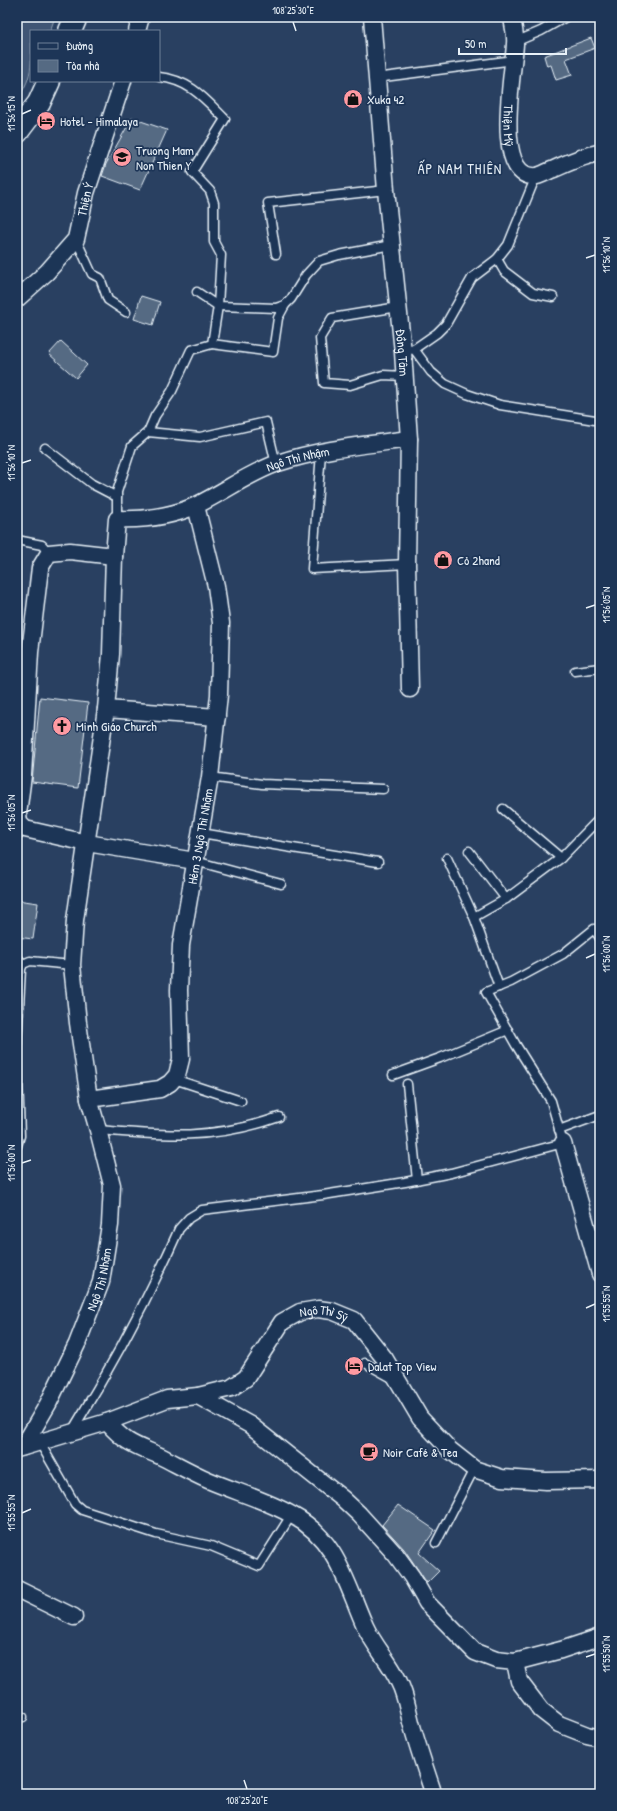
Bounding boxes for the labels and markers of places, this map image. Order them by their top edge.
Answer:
shop icon: Xuka 42 [342,88,364,110]
place label: Xuka 42 [367,90,404,108]
hotel icon: Hotel - Himalaya [35,110,57,132]
place label: Hotel - Himalaya [60,112,138,130]
place label: Truong Mam Non Thien Y [136,141,194,174]
school or university icon: Truong Mam Non Thien Y [111,146,133,168]
shop icon: Cỏ 2hand [432,549,454,571]
place label: Cỏ 2hand [457,551,500,569]
church icon: Minh Giáo Church [51,715,73,737]
place label: Minh Giáo Church [76,717,157,735]
hotel icon: Dalat Top View [343,1355,365,1377]
place label: Dalat Top View [368,1357,437,1375]
cafe icon: Noir Café & Tea [358,1441,380,1463]
place label: Noir Café & Tea [383,1443,457,1461]

